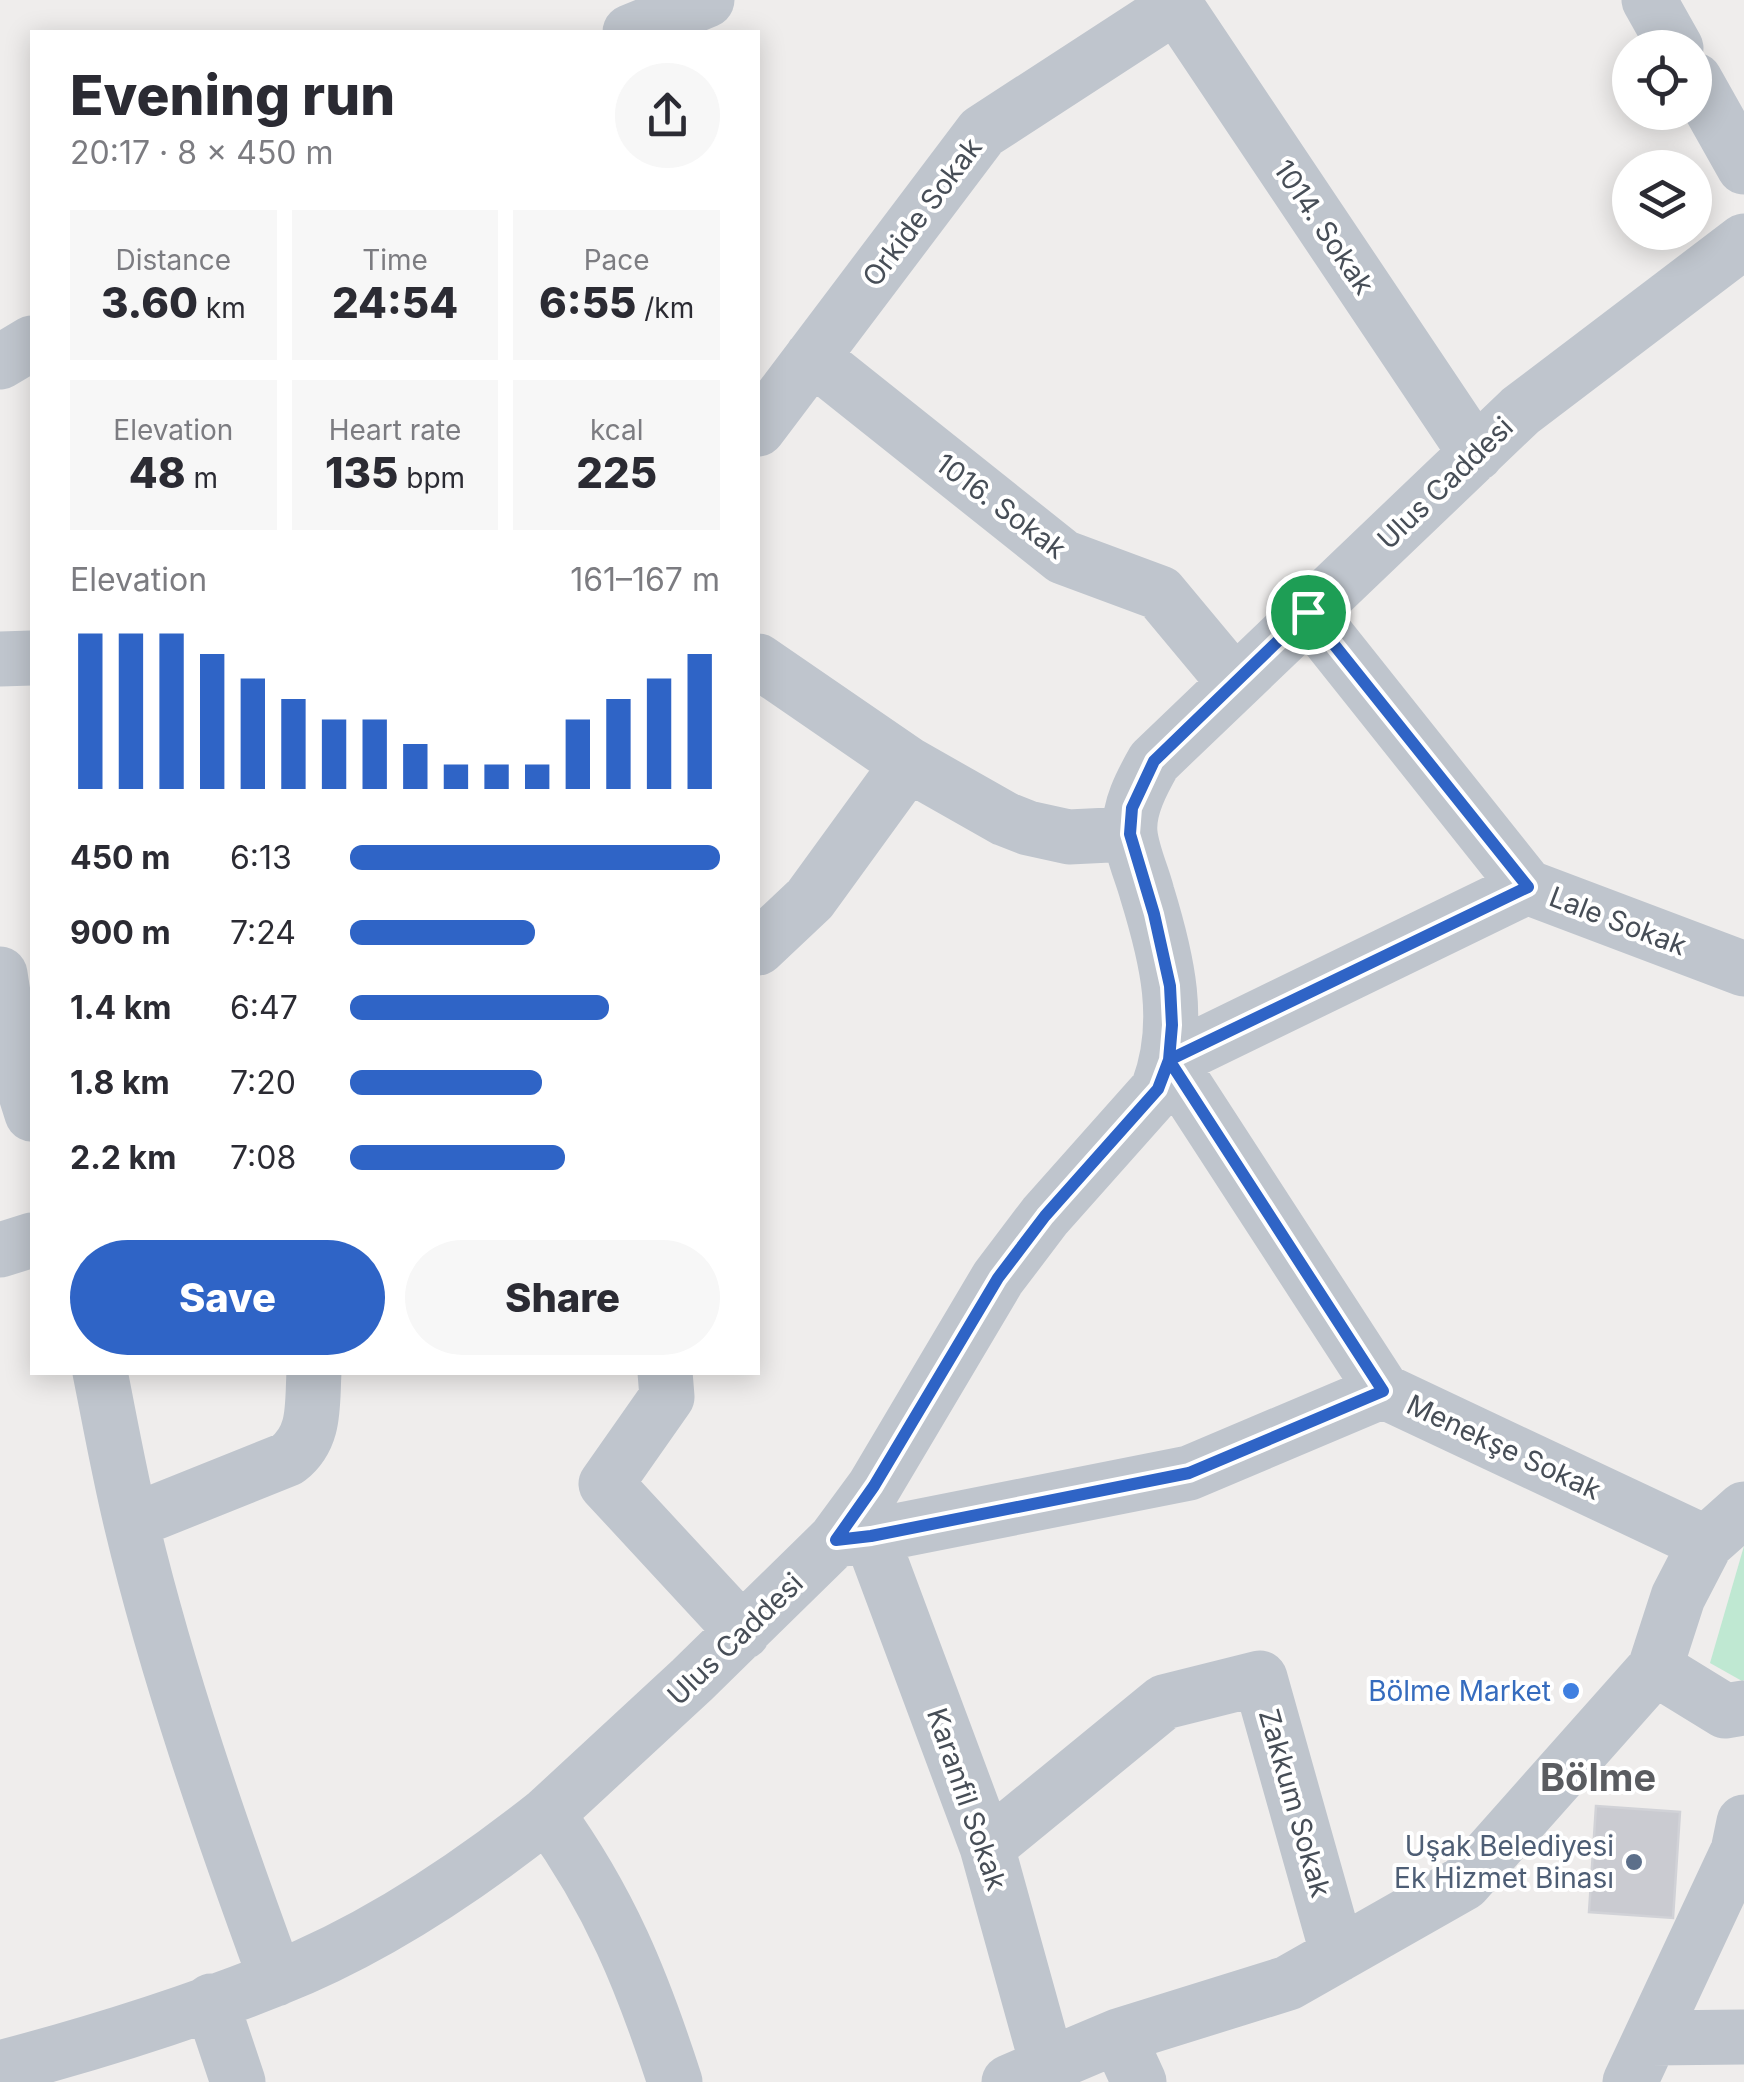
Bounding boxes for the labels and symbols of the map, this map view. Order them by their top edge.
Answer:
street label: Orkide Sokak [855,131,989,293]
street label: 1014. Sokak [1267,153,1381,301]
street label: Ulus Caddesi [1370,410,1520,556]
street label: 1016. Sokak [929,446,1073,566]
pin [1266,570,1351,655]
street label: Lale Sokak [1545,879,1691,963]
street label: Menekşe Sokak [1402,1387,1606,1507]
street label: Ulus Caddesi [660,1566,810,1712]
place label: Bölme Market [1368,1674,1551,1708]
marker: Bölme Market [1560,1680,1582,1702]
street label: Karanfil Sokak [920,1703,1014,1895]
street label: Zakkum Sokak [1252,1705,1338,1901]
district label: Bölme [1540,1754,1656,1800]
place label: Uşak Belediyesi Ek Hizmet Binası [1394,1829,1614,1895]
marker: Uşak Belediyesi Ek Hizmet Binası [1623,1851,1645,1873]

